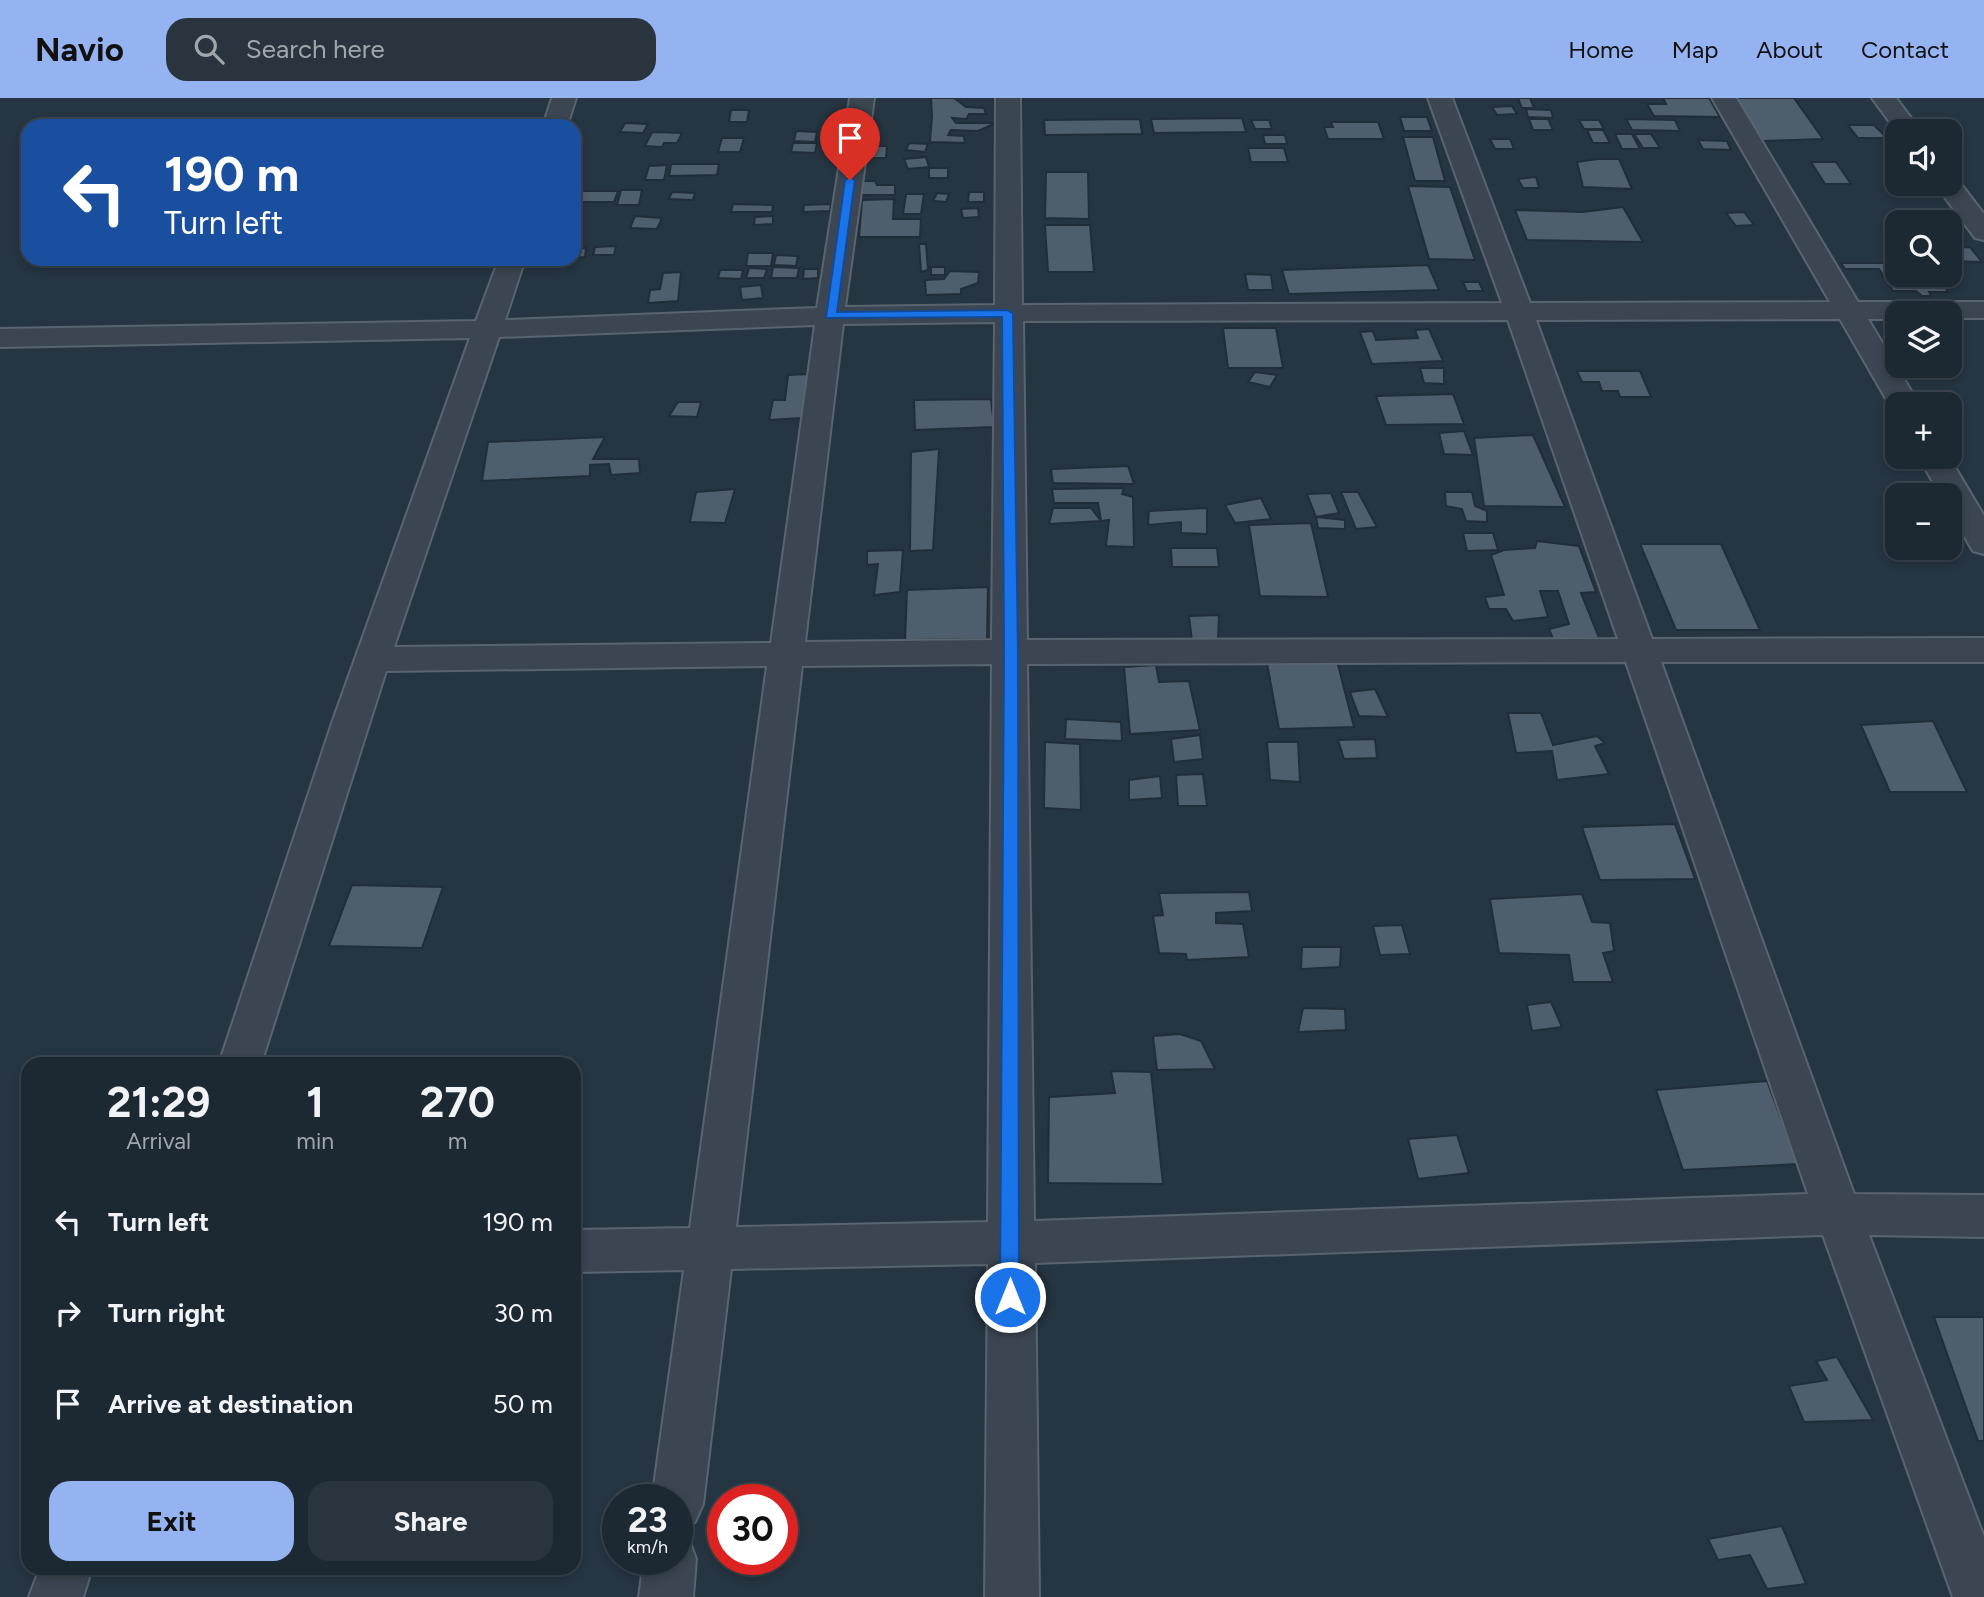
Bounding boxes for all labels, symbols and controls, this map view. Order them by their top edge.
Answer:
search box [166,18,656,81]
text: Navio [35,30,124,69]
icon: search [190,30,228,68]
text: Search here [246,33,385,65]
text: Home [1568,35,1634,64]
text: Map [1672,35,1718,64]
text: About [1756,35,1823,64]
text: Contact [1861,35,1949,64]
pin [820,108,880,180]
icon: arrive [831,119,869,157]
map controls [1885,119,1962,560]
button: sound [1885,119,1962,196]
text: 190 m [164,144,299,203]
icon: left [49,147,140,238]
text: Turn left [164,204,283,242]
button: search [1885,210,1962,287]
button: layers [1885,301,1962,378]
button: + [1885,392,1962,469]
button: − [1885,483,1962,560]
text: 21:29 [107,1077,210,1128]
text: 1 [306,1077,324,1128]
text: 270 [420,1077,495,1128]
text: Arrival [126,1127,191,1155]
text: min [296,1127,334,1155]
text: m [448,1127,467,1155]
icon: left [49,1203,87,1241]
text: Turn left [108,1206,209,1238]
text: 190 m [482,1206,553,1238]
position arrow [973,1260,1047,1334]
icon: right [49,1294,87,1332]
text: Turn right [108,1297,225,1329]
text: 30 m [494,1297,553,1329]
icon: arrive [49,1385,87,1423]
text: Arrive at destination [108,1388,353,1420]
text: 50 m [493,1388,553,1420]
button: Exit [49,1481,294,1561]
button: Share [308,1481,553,1561]
speed limit sign: 30 [707,1484,798,1575]
text: 23 [628,1499,667,1541]
text: km/h [627,1536,668,1558]

